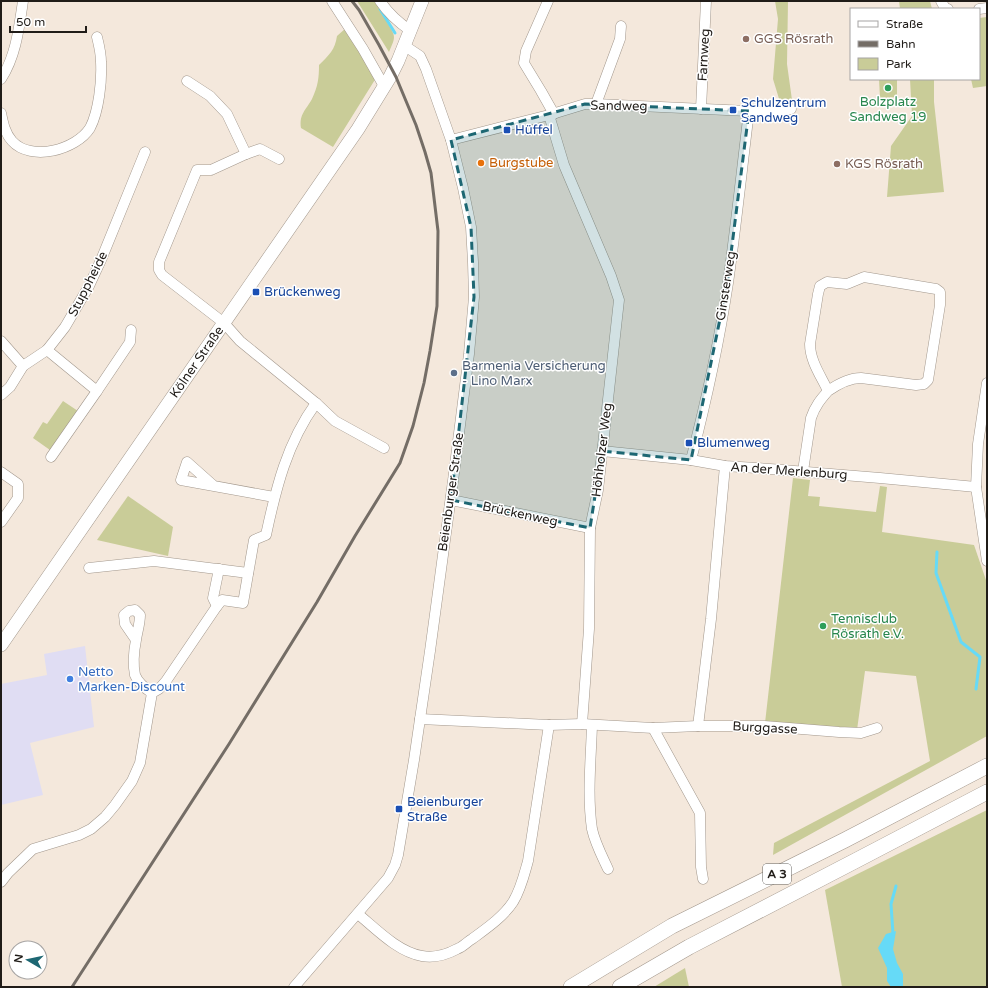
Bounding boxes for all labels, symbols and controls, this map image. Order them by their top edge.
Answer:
scale bar [10,8,86,34]
legend [850,8,980,80]
text: 50 m [16,15,45,29]
text: Straße [886,17,923,31]
street label: Farnweg [695,28,713,82]
place label: GGS Rösrath [754,31,833,47]
marker: GGS Rösrath [741,34,751,44]
text: Bahn [886,37,916,51]
text: Park [886,57,912,71]
marker: Bolzplatz Sandweg 19 [883,83,893,93]
place label: Bolzplatz Sandweg 19 [850,94,926,125]
place label: Schulzentrum Sandweg [741,95,826,126]
street label: Sandweg [590,98,648,114]
marker: Schulzentrum Sandweg [728,105,738,115]
place label: Hüffel [515,122,553,138]
marker: Hüffel [502,125,512,135]
place label: Burgstube [489,155,553,171]
place label: KGS Rösrath [845,156,923,172]
marker: Burgstube [476,158,486,168]
marker: KGS Rösrath [832,159,842,169]
street label: Stuppheide [65,249,111,319]
street label: Ginsterweg [713,250,739,322]
place label: Brückenweg [264,284,341,300]
marker: Brückenweg [251,287,261,297]
street label: Kölner Straße [166,323,227,401]
place label: Barmenia Versicherung - Lino Marx [462,358,606,389]
marker: Barmenia Versicherung - Lino Marx [449,368,459,378]
street label: Höhholzer Weg [588,402,616,498]
street label: Beienburger Straße [435,432,467,552]
place label: Blumenweg [697,435,770,451]
marker: Blumenweg [684,438,694,448]
street label: An der Merlenburg [730,459,848,483]
street label: Brückenweg [481,498,559,530]
place label: Tennisclub Rösrath e.V. [831,611,904,642]
marker: Tennisclub Rösrath e.V. [818,621,828,631]
place label: Netto Marken-Discount [78,664,185,695]
marker: Netto Marken-Discount [65,674,75,684]
street label: Burggasse [732,718,798,738]
place label: Beienburger Straße [407,794,483,825]
marker: Beienburger Straße [394,804,404,814]
road number: A 3 [763,864,791,884]
north arrow [8,940,48,980]
text: N [12,953,26,964]

